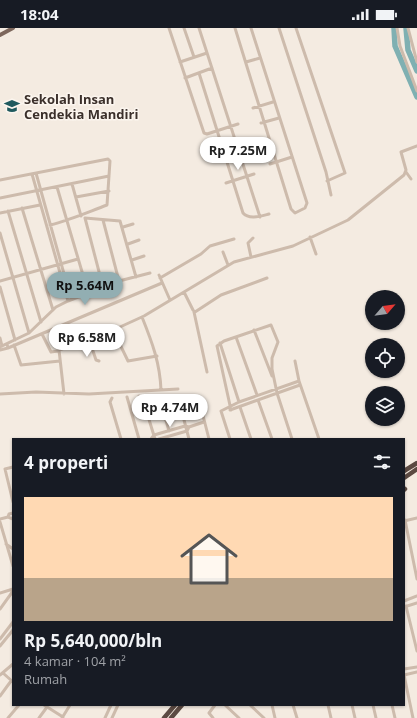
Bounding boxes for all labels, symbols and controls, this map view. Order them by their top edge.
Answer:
text: 18:04 [20,4,59,24]
place label: Sekolah Insan Cendekia Mandiri [24,90,138,123]
school or university icon: Sekolah Insan Cendekia Mandiri [3,97,21,115]
pin: Rp 7.25M [197,137,279,171]
text: Rp 7.25M [209,141,267,159]
pin: Rp 5.64M [44,272,126,306]
text: Rp 5.64M [56,276,114,294]
north arrow [365,290,405,330]
map controls [365,290,405,426]
pin: Rp 6.58M [46,324,128,358]
text: Rp 6.58M [58,328,116,346]
button: locate [365,338,405,378]
button: layers [365,386,405,426]
pin: Rp 4.74M [129,394,211,428]
text: Rp 4.74M [141,398,199,416]
text: 4 properti [24,451,108,474]
icon: filters [371,451,393,473]
icon: home [173,523,245,595]
text: Rp 5,640,000/bln [24,629,162,652]
text: 4 kamar · 104 m² [24,652,126,670]
text: Rumah [24,670,67,688]

